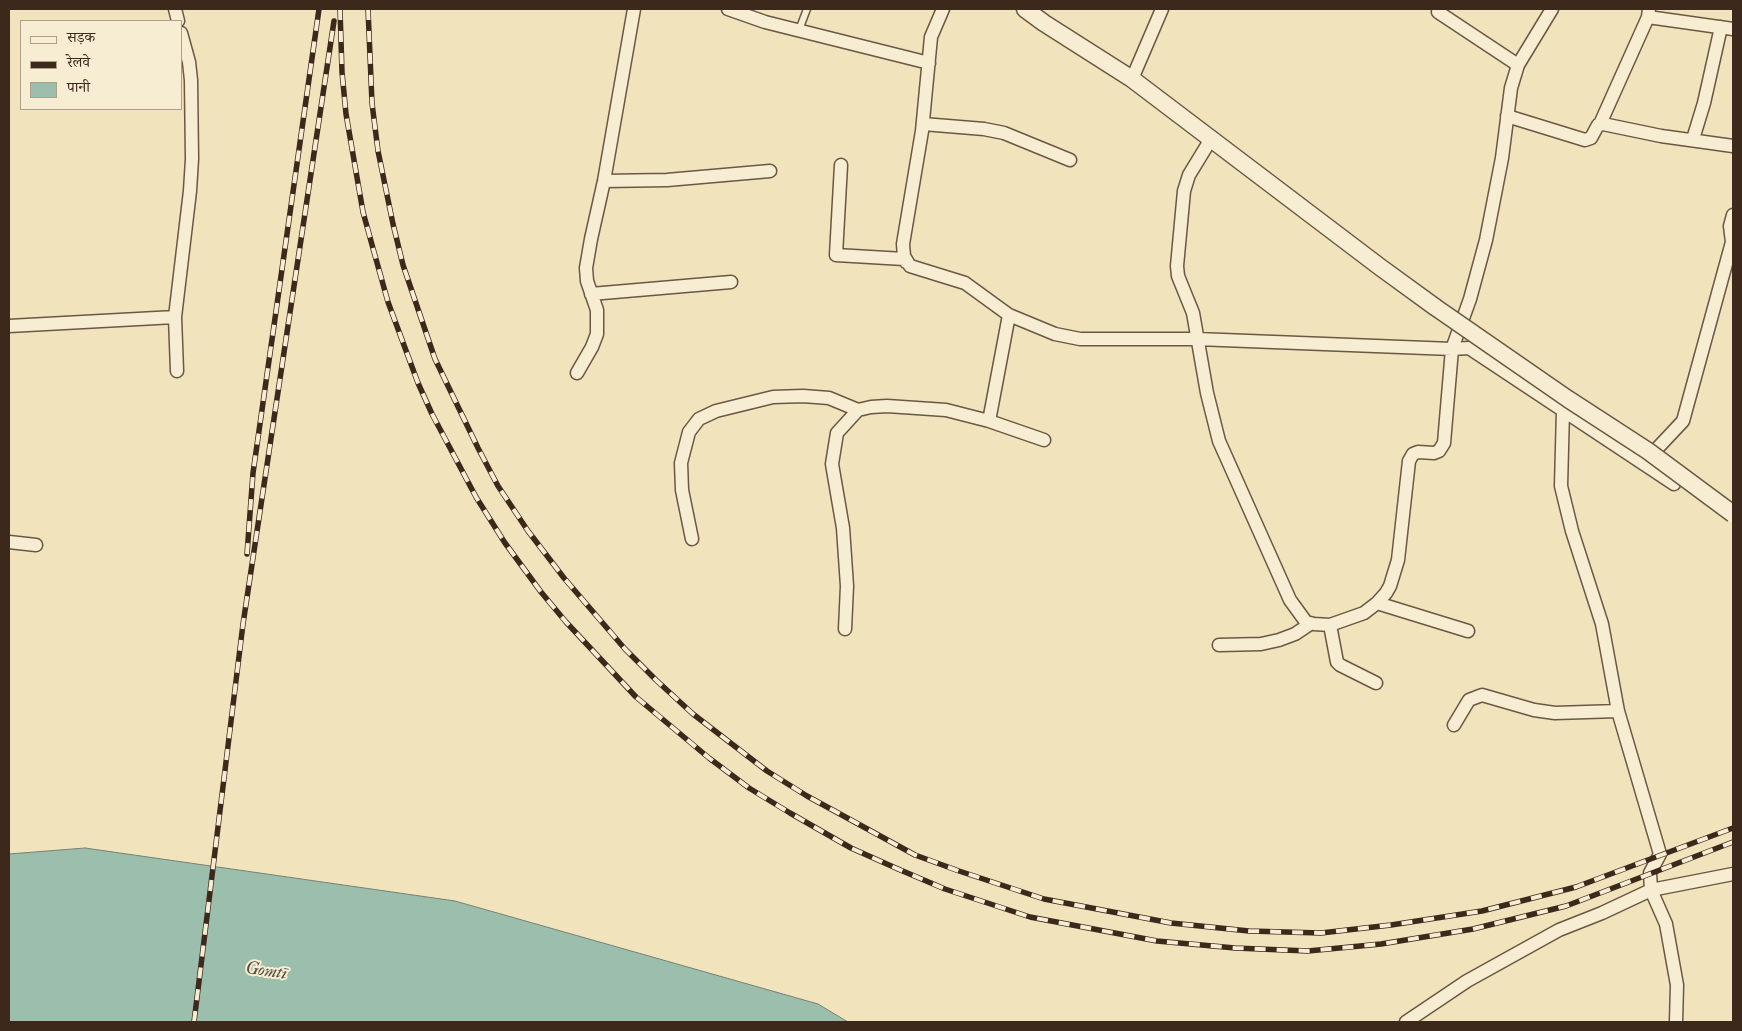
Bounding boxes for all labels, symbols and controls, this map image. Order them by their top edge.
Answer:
legend [20,20,182,110]
text: सड़क [67,28,95,47]
text: रेलवे [67,53,90,72]
text: पानी [67,78,90,97]
water label: Gomtī [244,958,288,986]

